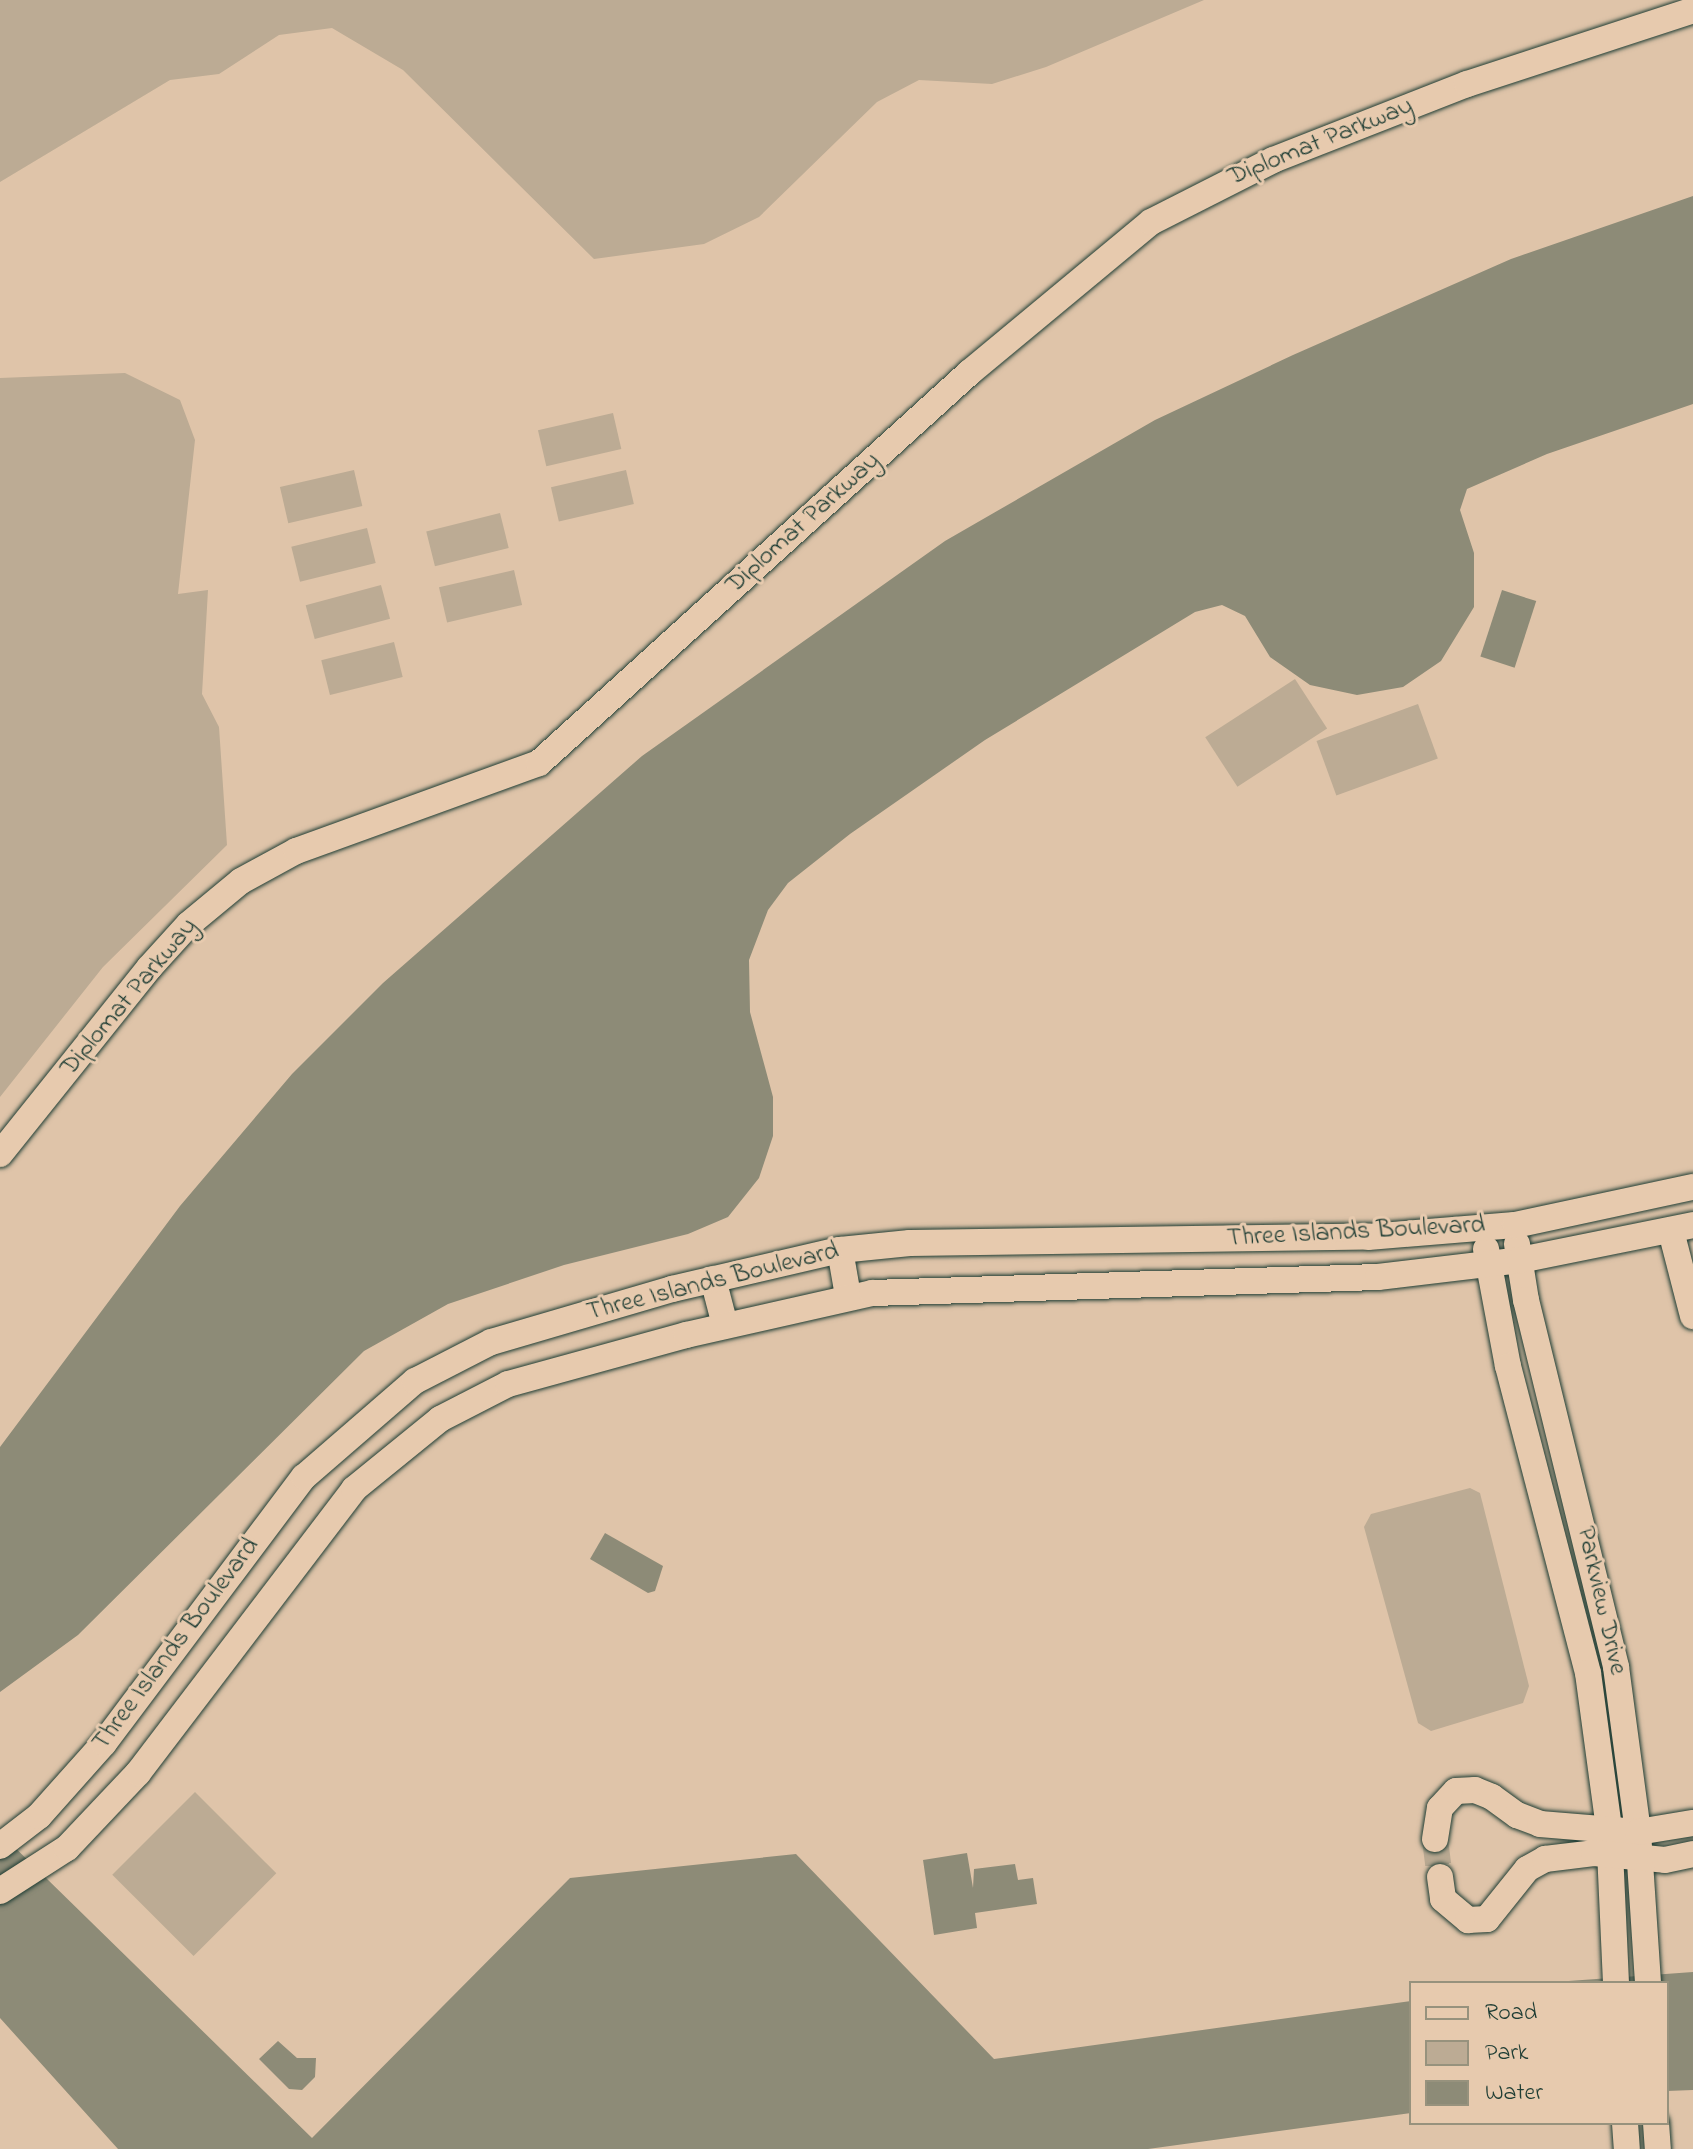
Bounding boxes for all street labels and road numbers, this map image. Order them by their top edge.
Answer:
street label: Diplomat Parkway [1224,92,1418,194]
street label: Diplomat Parkway [720,446,888,602]
street label: Diplomat Parkway [55,913,205,1083]
street label: Three Islands Boulevard [1226,1211,1486,1255]
street label: Three Islands Boulevard [584,1237,842,1329]
street label: Parkview Drive [1568,1524,1632,1678]
street label: Three Islands Boulevard [87,1532,267,1758]

